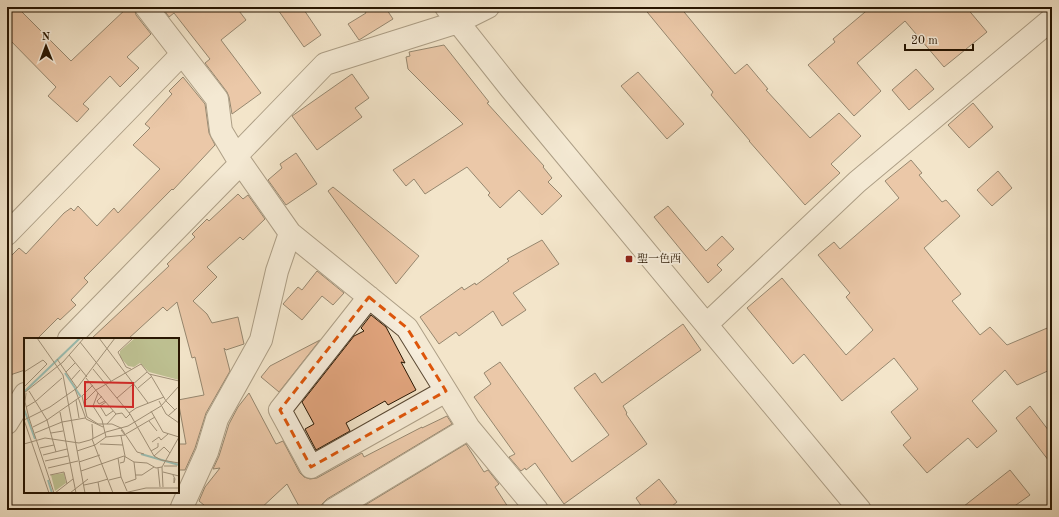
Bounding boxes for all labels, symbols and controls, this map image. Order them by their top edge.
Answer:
north arrow [26,26,66,66]
scale bar [905,26,973,52]
text: N [42,32,51,43]
text: 20 m [911,35,938,47]
place label: 聖一色西 [637,252,681,265]
marker: 聖一色西 [624,254,634,264]
inset map [24,338,179,493]

